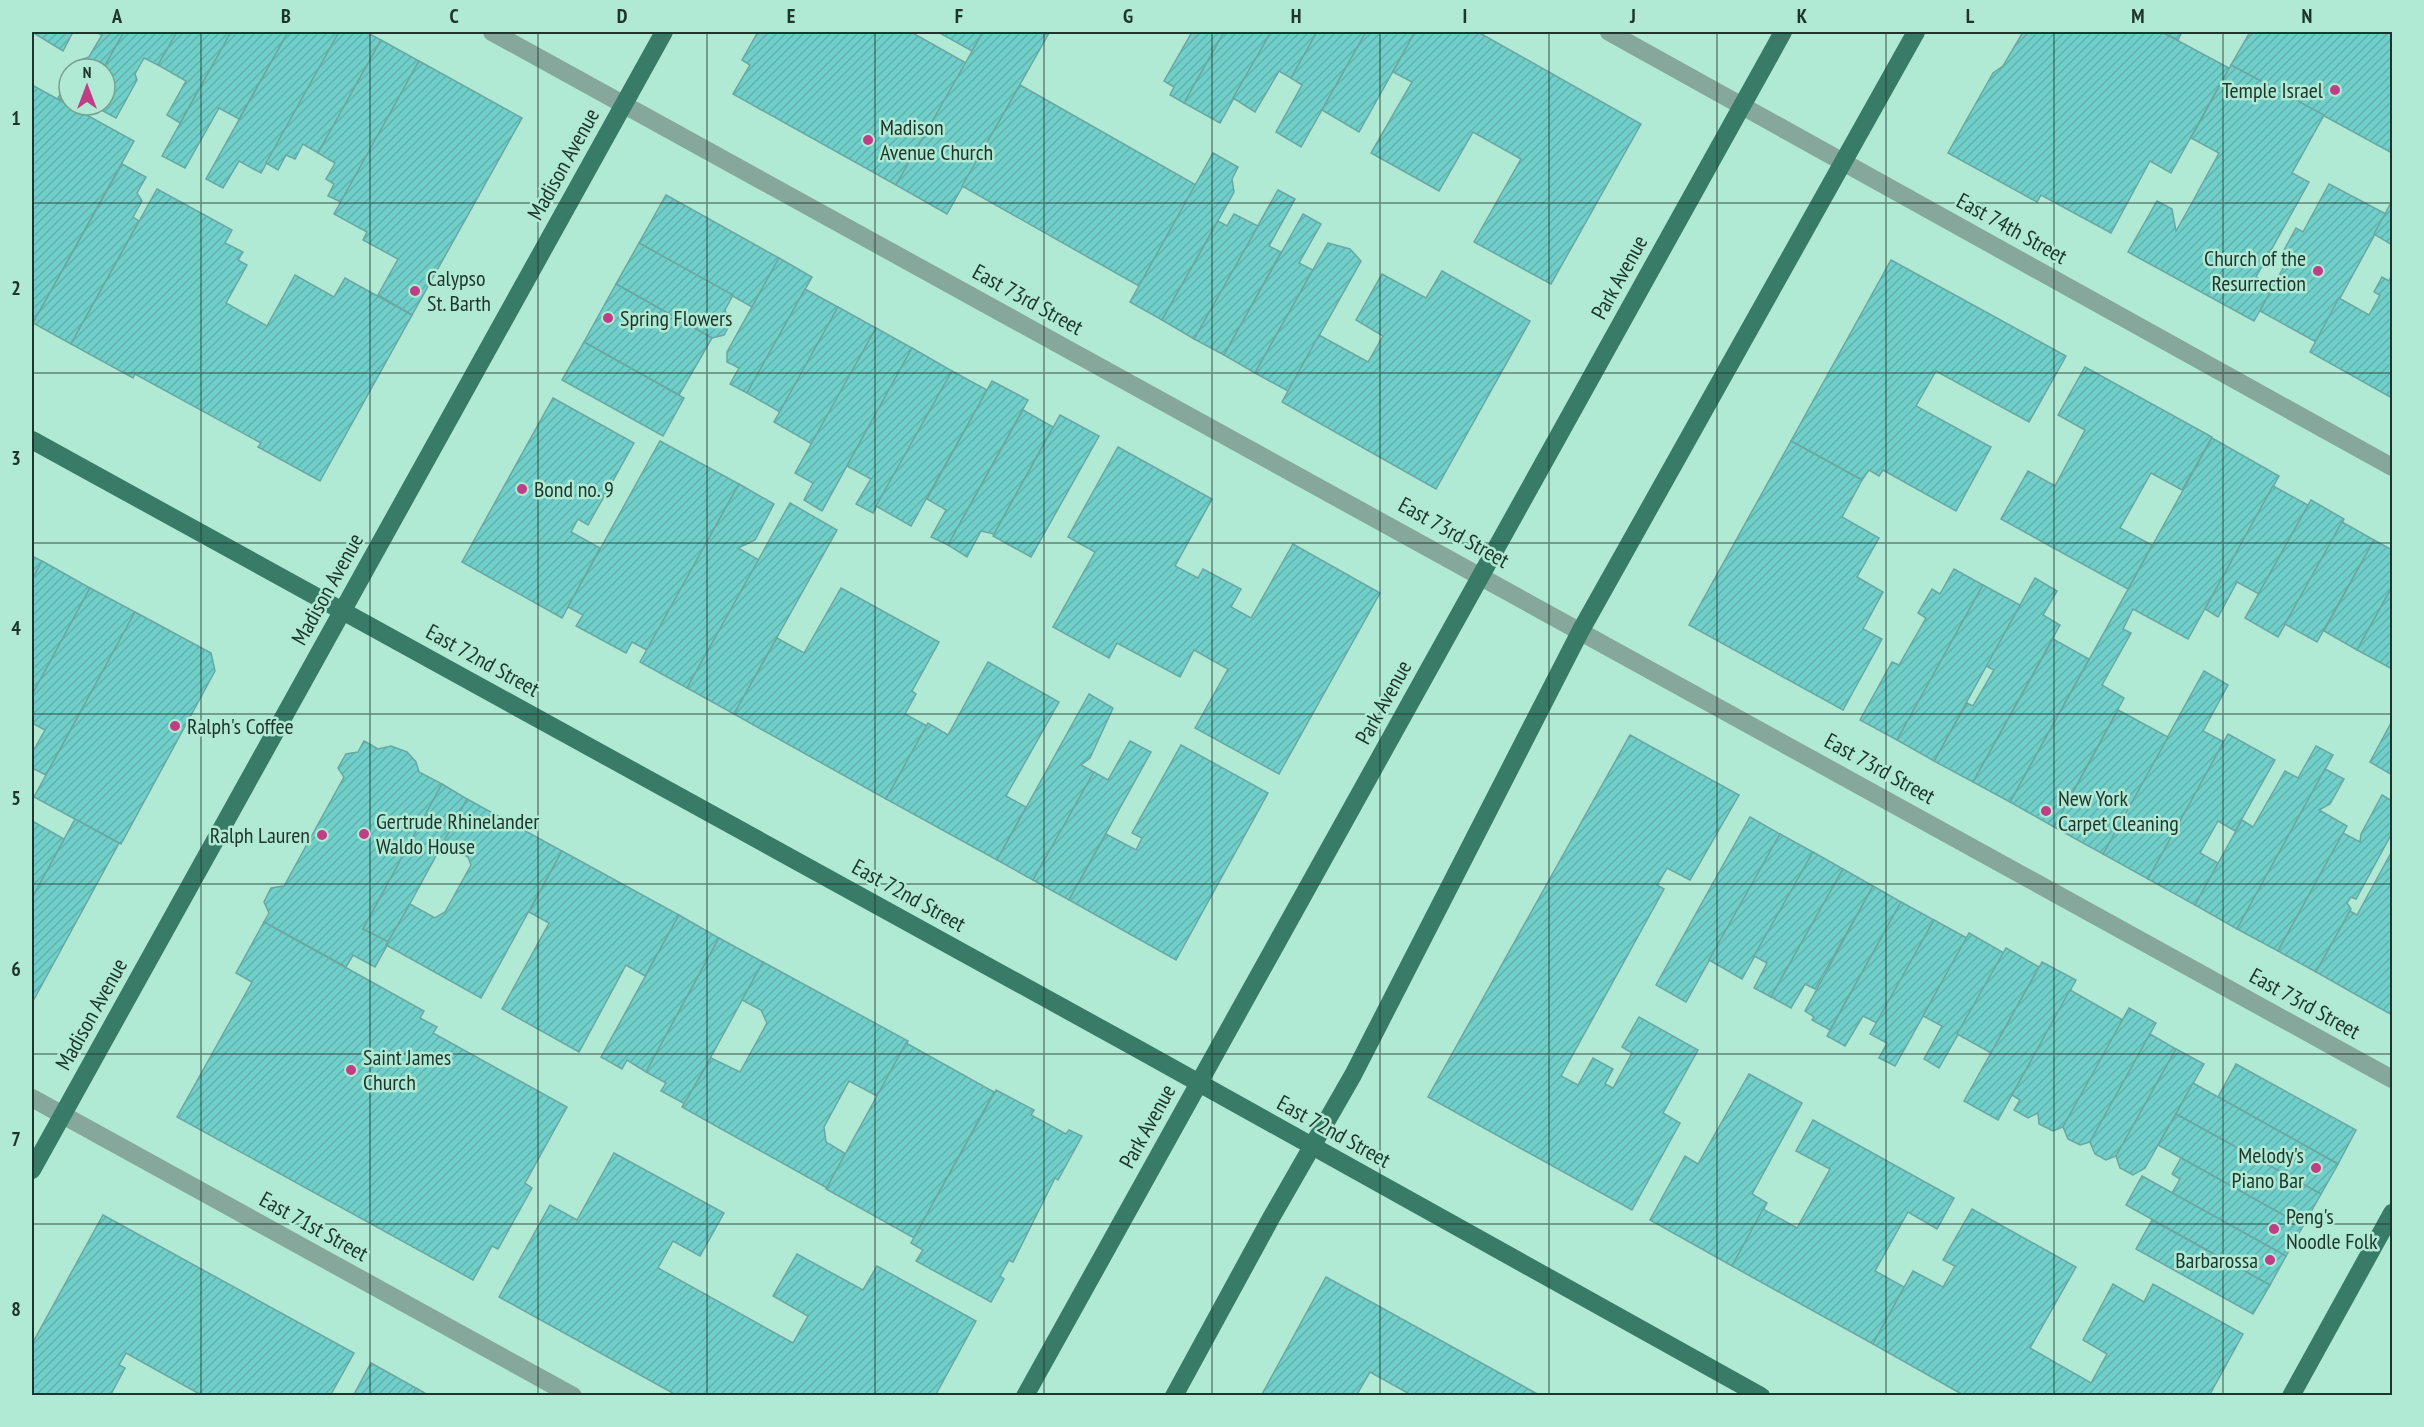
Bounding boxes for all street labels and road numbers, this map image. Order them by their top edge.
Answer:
street label: Madison Avenue [521,103,605,225]
street label: East 74th Street [1952,186,2072,270]
street label: Park Avenue [1584,230,1654,324]
street label: East 73rd Street [968,257,1088,341]
street label: East 73rd Street [1394,490,1514,574]
street label: Madison Avenue [285,528,369,650]
street label: East 72nd Street [421,617,545,703]
street label: Park Avenue [1348,655,1418,749]
street label: East 73rd Street [1820,726,1940,810]
street label: East 72nd Street [847,852,971,938]
street label: Madison Avenue [49,953,133,1075]
street label: East 73rd Street [2245,961,2365,1045]
street label: Park Avenue [1112,1079,1182,1173]
street label: East 72nd Street [1272,1088,1396,1174]
street label: East 71st Street [255,1185,373,1267]

